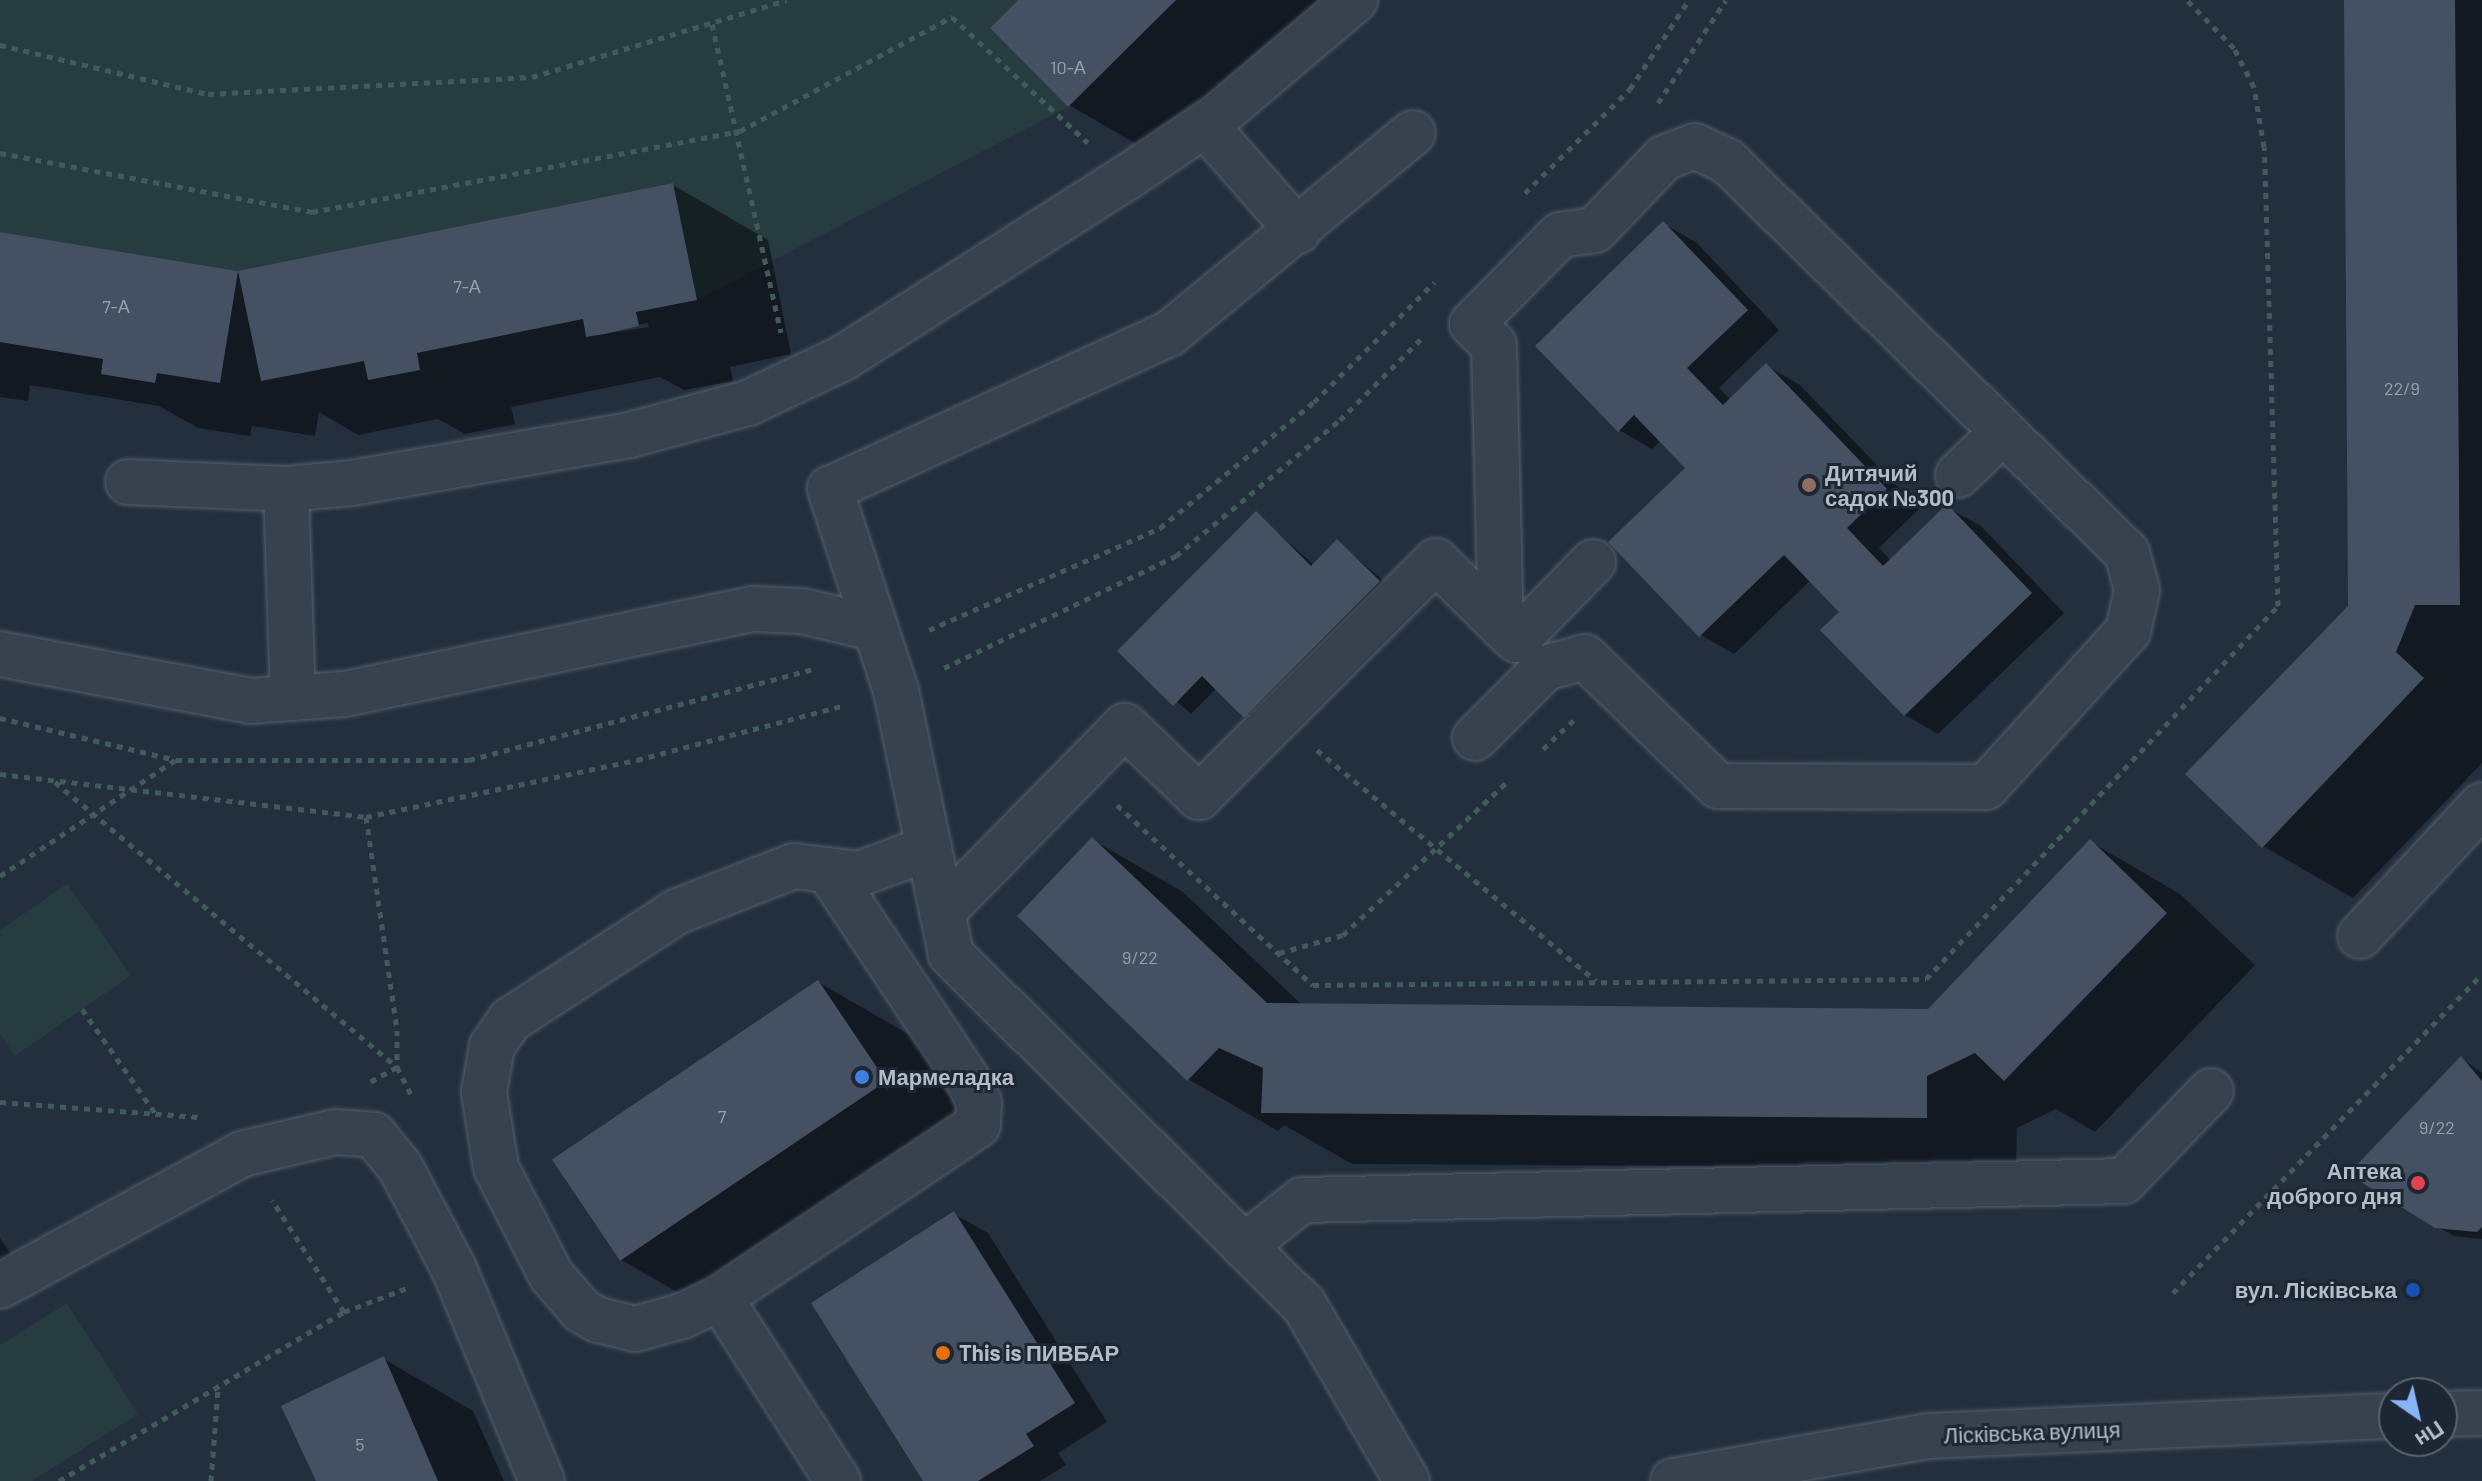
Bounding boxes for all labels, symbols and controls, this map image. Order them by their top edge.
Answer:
house number: 10-А [1050,56,1086,78]
house number: 7-А [453,275,481,297]
house number: 7-А [102,295,130,317]
house number: 22/9 [2384,377,2420,399]
place label: Дитячий садок №300 [1825,459,1954,510]
marker: Дитячий садок №300 [1800,476,1818,494]
house number: 9/22 [1122,946,1158,968]
place label: Мармеладка [878,1064,1014,1090]
marker: Мармеладка [853,1068,871,1086]
house number: 7 [718,1105,726,1127]
house number: 9/22 [2419,1116,2455,1138]
place label: Аптека доброго дня [2267,1157,2402,1208]
marker: Аптека доброго дня [2409,1174,2427,1192]
place label: вул. Лісківська [2235,1277,2397,1303]
marker: вул. Лісківська [2404,1281,2422,1299]
place label: This is ПИВБАР [959,1340,1119,1366]
marker: This is ПИВБАР [934,1344,952,1362]
north arrow [2378,1377,2458,1457]
street label: Лісківська вулиця [1943,1416,2121,1448]
text: Пн [2411,1416,2450,1454]
house number: 5 [355,1433,365,1455]

